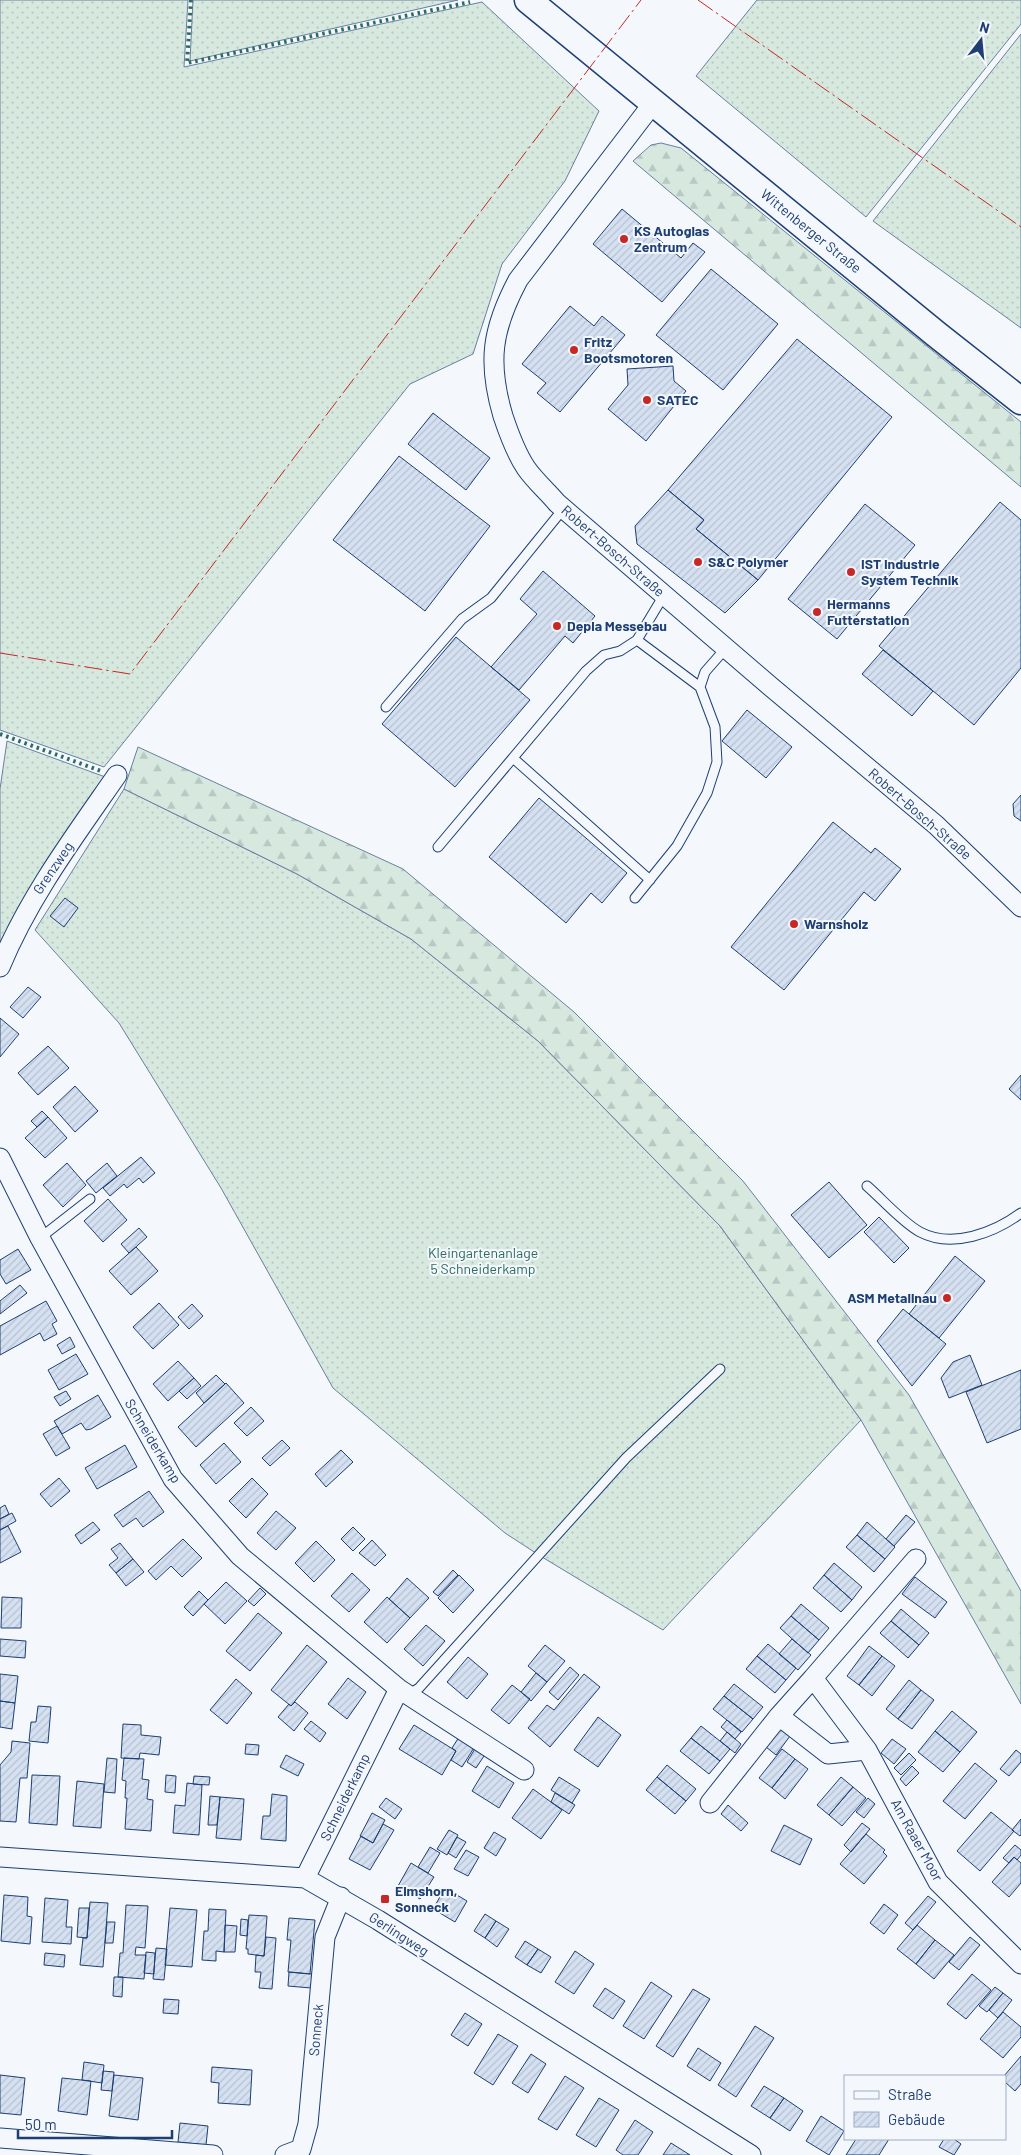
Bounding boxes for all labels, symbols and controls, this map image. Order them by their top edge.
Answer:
north arrow [956,15,1006,65]
text: N [978,18,992,36]
street label: Wittenberger Straße [758,185,865,276]
place label: KS Autoglas Zentrum [634,222,709,255]
marker: KS Autoglas Zentrum [618,233,630,245]
place label: Fritz Bootsmotoren [584,333,673,366]
marker: Fritz Bootsmotoren [568,344,580,356]
place label: SATEC [657,391,698,408]
marker: SATEC [641,394,653,406]
street label: Robert-Bosch-Straße [558,501,668,600]
place label: S&C Polymer [708,553,789,570]
place label: IST Industrie System Technik [861,555,959,588]
marker: S&C Polymer [692,556,704,568]
marker: IST Industrie System Technik [845,566,857,578]
place label: Hermanns Futterstation [827,595,909,628]
marker: Hermanns Futterstation [811,606,823,618]
place label: Depla Messebau [567,617,667,634]
marker: Depla Messebau [551,620,563,632]
street label: Robert-Bosch-Straße [865,764,975,863]
street label: Grenzweg [29,838,76,897]
place label: Warnsholz [804,915,869,932]
marker: Warnsholz [788,918,800,930]
park label: Kleingartenanlage 5 Schneiderkamp [428,1244,538,1277]
place label: ASM Metallnau [847,1289,937,1306]
marker: ASM Metallnau [941,1292,953,1304]
street label: Schneiderkamp [122,1396,185,1486]
street label: Schneiderkamp [316,1750,373,1843]
street label: Am Raaer Moor [888,1796,947,1884]
place label: Elmshorn, Sonneck [395,1882,457,1915]
marker: Elmshorn, Sonneck [379,1893,391,1905]
street label: Gerlingweg [366,1908,432,1959]
street label: Sonneck [305,2003,326,2057]
legend [844,2075,1006,2140]
text: Straße [888,2085,932,2103]
scale bar [18,2108,171,2140]
text: Gebäude [888,2110,945,2128]
text: 50 m [25,2115,57,2133]

